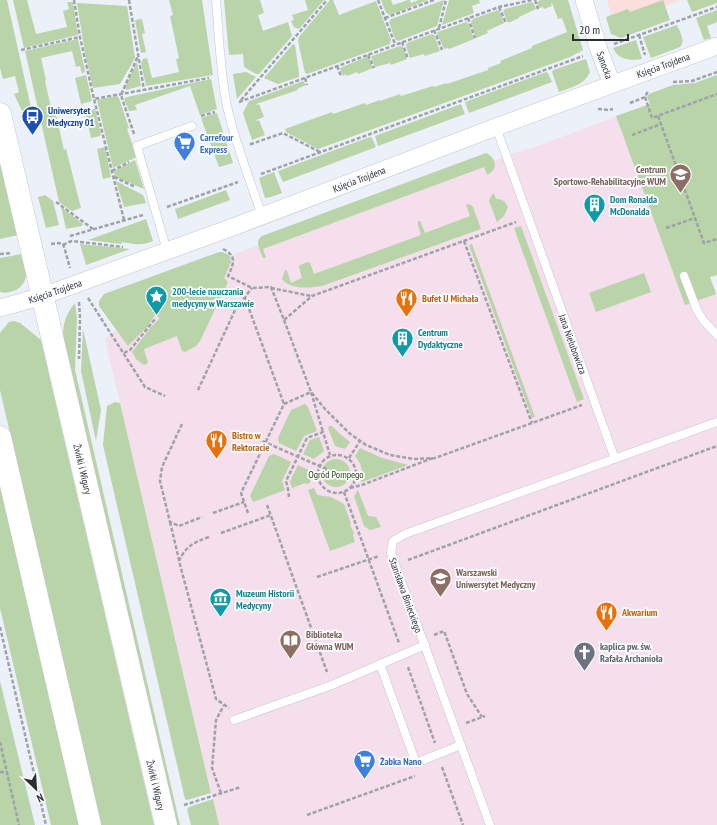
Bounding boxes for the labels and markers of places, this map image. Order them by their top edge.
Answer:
bus stop icon: Uniwersytet Medyczny 01 [19,103,45,136]
place label: Uniwersytet Medyczny 01 [48,104,95,129]
supermarket icon: Carrefour Express [172,130,198,163]
place label: Carrefour Express [200,131,233,156]
school or university icon: Centrum Sportowo-Rehabilitacyjne WUM [668,162,694,195]
place label: Centrum Sportowo-Rehabilitacyjne WUM [554,163,666,188]
building icon: Dom Ronalda McDonalda [582,192,608,225]
place label: Dom Ronalda McDonalda [610,193,657,218]
place icon: 200-lecie nauczania medycyny w Warszawie [144,284,170,317]
place label: 200-lecie nauczania medycyny w Warszawie [172,285,254,310]
restaurant icon: Bufet U Michała [394,285,420,318]
place label: Bufet U Michała [422,292,478,305]
building icon: Centrum Dydaktyczne [389,325,415,358]
place label: Centrum Dydaktyczne [418,326,463,351]
restaurant icon: Bistro w Rektoracie [203,428,229,461]
place label: Bistro w Rektoracie [232,429,269,454]
school or university icon: Warszawski Uniwersytet Medyczny [428,565,454,598]
place label: Warszawski Uniwersytet Medyczny [455,566,537,591]
museum icon: Muzeum Historii Medycyny [208,586,234,619]
place label: Muzeum Historii Medycyny [236,587,294,612]
restaurant icon: Akwarium [594,599,620,632]
place label: Akwarium [621,606,658,619]
library icon: Biblioteka Główna WUM [277,627,303,660]
place label: Biblioteka Główna WUM [306,628,354,653]
church icon: kaplica pw. św. Rafała Archanioła [572,639,598,672]
place label: kaplica pw. św. Rafała Archanioła [600,640,663,665]
supermarket icon: Żabka Nano [351,748,377,781]
place label: Żabka Nano [380,755,422,768]

